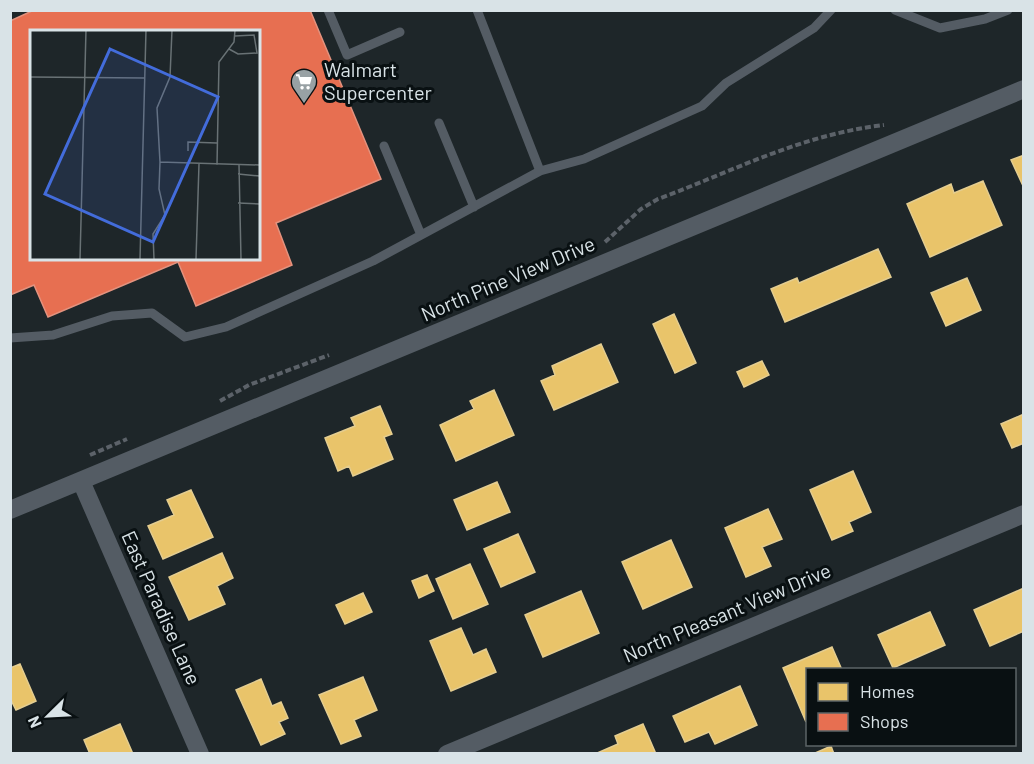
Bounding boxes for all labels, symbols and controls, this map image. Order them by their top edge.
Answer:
inset map [30,30,260,260]
place label: Walmart Supercenter [324,57,432,104]
supermarket icon: Walmart Supercenter [289,67,319,105]
street label: North Pine View Drive [417,231,598,326]
street label: East Paradise Lane [117,527,207,688]
street label: North Pleasant View Drive [619,557,834,667]
legend [806,668,1016,746]
text: Homes [860,680,914,702]
north arrow [18,686,78,746]
text: Shops [860,710,909,732]
text: N [23,714,45,731]

